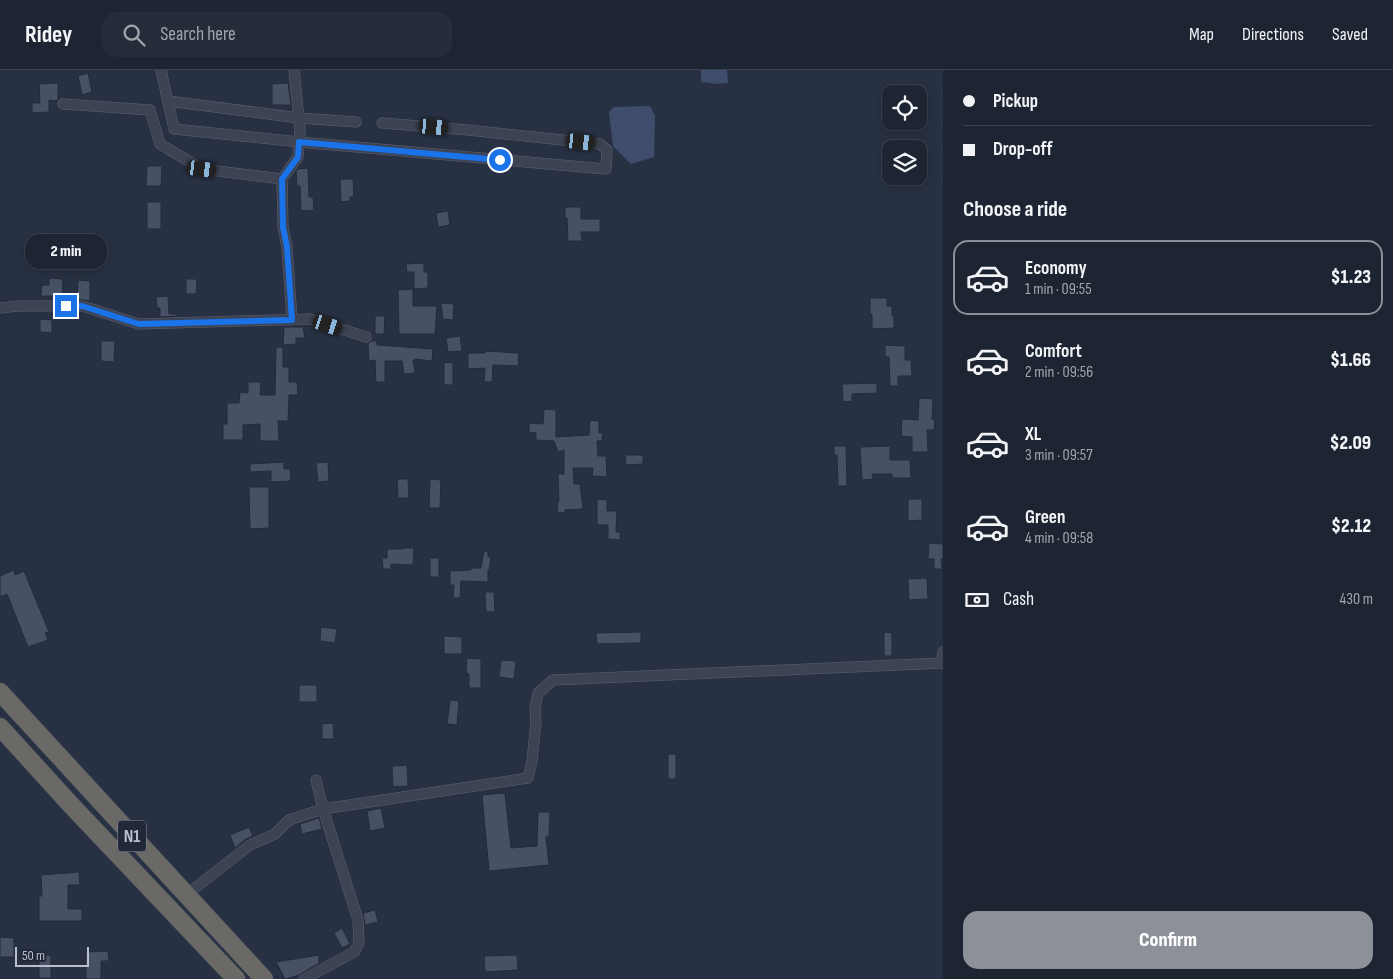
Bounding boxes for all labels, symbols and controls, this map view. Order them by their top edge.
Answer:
search box [102,12,452,57]
text: Ridey [25,20,72,49]
icon: search [120,21,148,49]
text: Search here [160,23,236,46]
text: Map [1189,24,1214,45]
text: Directions [1242,24,1304,45]
text: Saved [1332,24,1368,45]
map controls [882,85,927,185]
button: locate [882,85,927,130]
text: Pickup [993,90,1038,113]
car [418,118,449,136]
car [565,133,596,151]
text: Drop-off [993,138,1053,161]
button: layers [882,140,927,185]
route start [489,149,511,171]
car [186,160,217,178]
text: Choose a ride [963,196,1067,223]
callout: 2 min [25,234,107,268]
text: 2 min [50,242,82,261]
icon: car [965,255,1010,300]
text: Economy [1025,257,1087,280]
text: $1.23 [1331,266,1371,289]
text: 1 min · 09:55 [1025,280,1092,299]
route end [55,295,77,317]
car [311,313,344,337]
icon: car [965,338,1010,383]
text: Comfort [1025,340,1082,363]
text: $1.66 [1330,349,1371,372]
text: 2 min · 09:56 [1025,363,1093,382]
icon: car [965,421,1010,466]
text: XL [1025,423,1041,446]
text: $2.09 [1330,432,1371,455]
text: 3 min · 09:57 [1025,446,1093,465]
icon: car [965,504,1010,549]
text: Green [1025,506,1065,529]
text: $2.12 [1331,515,1371,538]
text: 4 min · 09:58 [1025,529,1093,548]
icon: cash [963,586,991,614]
text: Cash [1003,588,1034,611]
text: 430 m [1340,590,1373,609]
road number: N1 [118,820,146,851]
button: Confirm [963,911,1373,969]
scale bar [15,944,89,967]
text: 50 m [22,947,45,964]

